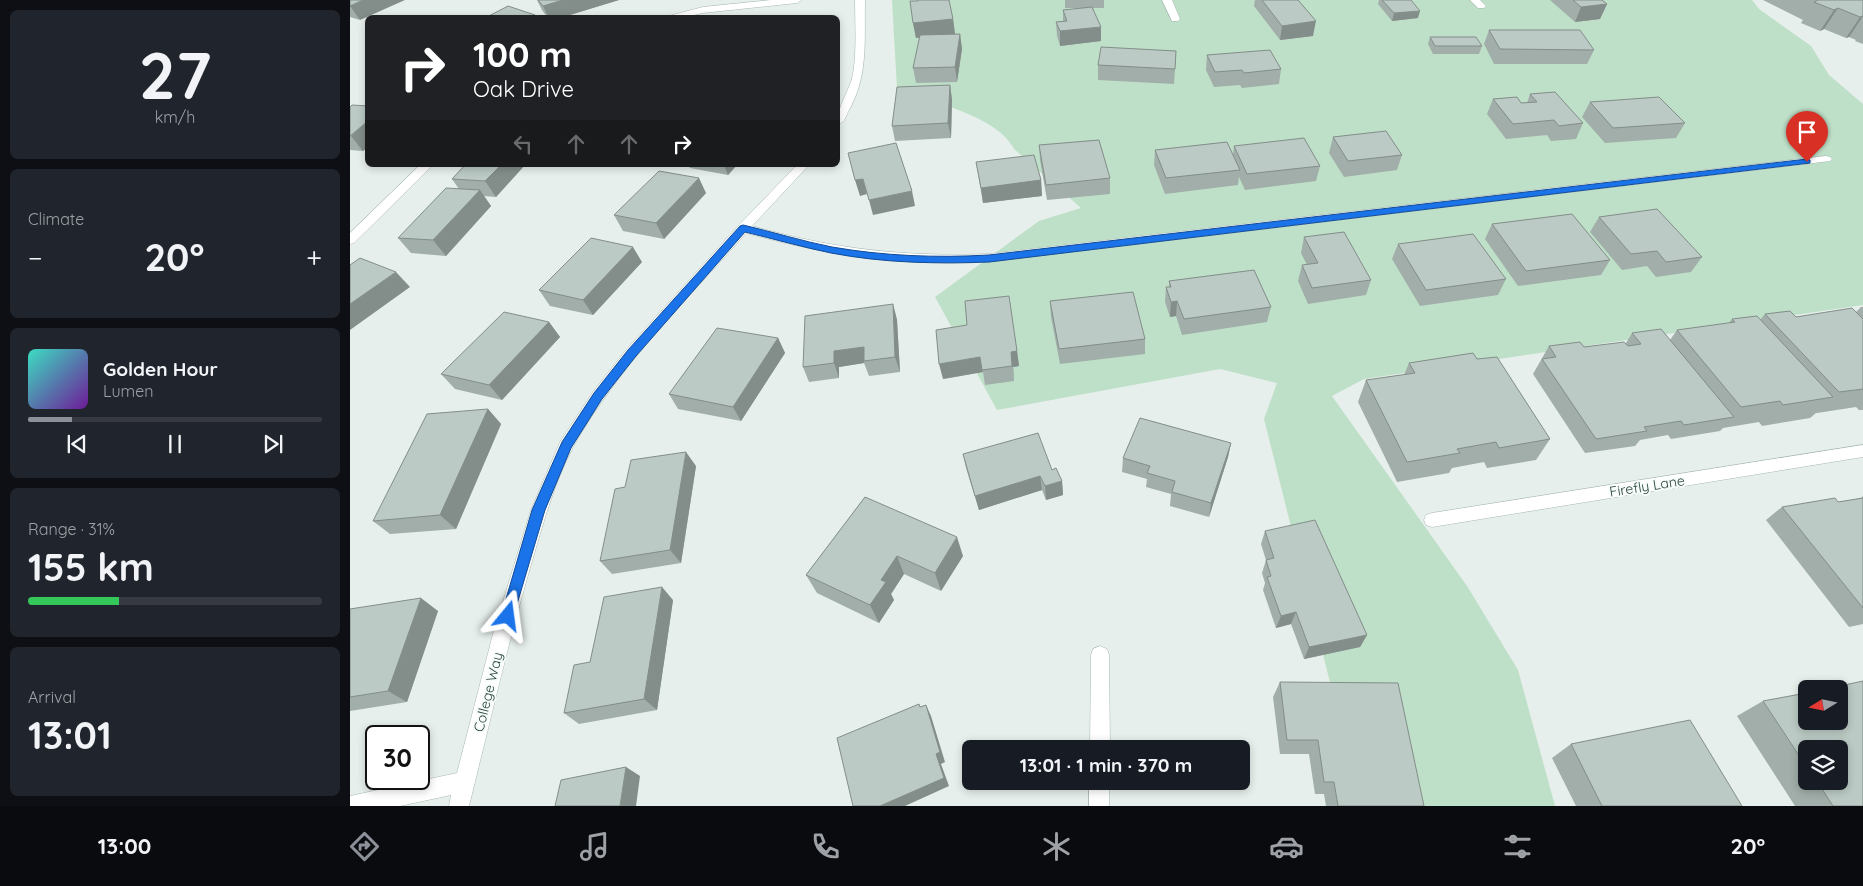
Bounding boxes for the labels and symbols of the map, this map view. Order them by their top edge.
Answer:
pin [1786,111,1828,162]
street label: Firefly Lane [1608,471,1686,501]
position arrow [481,589,533,641]
street label: College Way [469,650,507,734]
north arrow [1798,680,1848,730]
speed limit sign: 30 [365,725,430,790]

